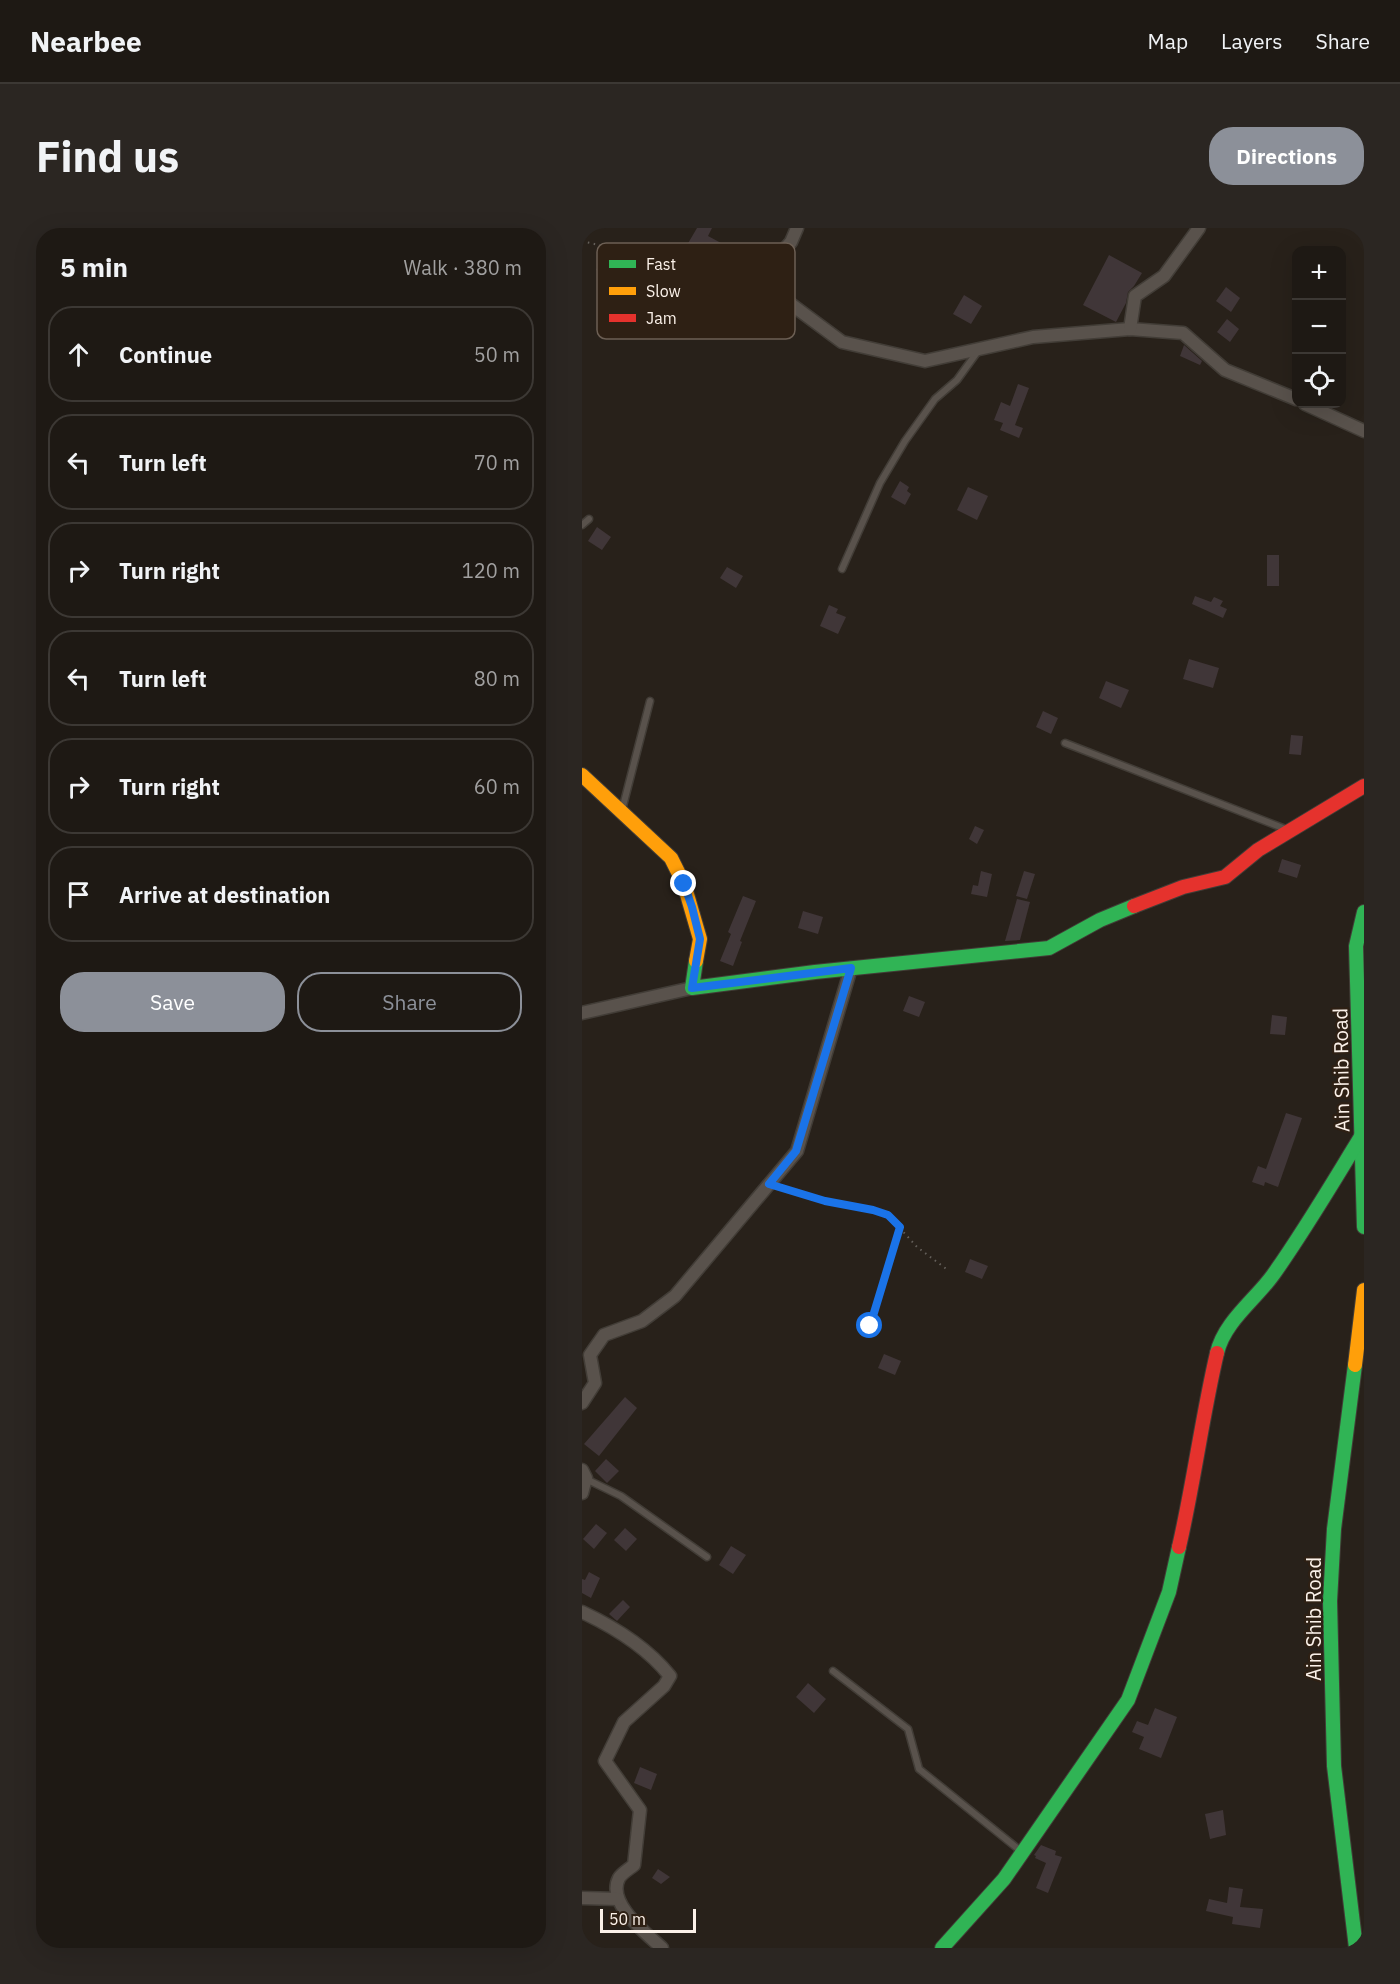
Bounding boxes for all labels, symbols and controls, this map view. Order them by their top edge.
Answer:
text: Nearbee [30,23,142,60]
text: Map [1148,27,1188,55]
text: Layers [1221,27,1283,55]
text: Share [1316,27,1370,55]
button: Directions [1209,127,1364,185]
text: Find us [36,129,179,184]
legend [597,243,795,339]
map controls [1292,246,1346,408]
button: + [1292,246,1346,300]
text: 5 min [60,250,128,284]
text: Walk · 380 m [404,254,522,281]
text: Fast [646,254,676,274]
text: Slow [646,281,681,301]
button: − [1292,300,1346,354]
text: Jam [646,308,677,328]
icon: ahead [62,338,95,371]
text: Continue [119,340,212,369]
text: 50 m [474,341,520,368]
button: locate [1292,354,1346,408]
icon: left [62,446,95,479]
text: Turn left [119,448,207,477]
text: 70 m [474,449,520,476]
icon: right [62,554,95,587]
text: Turn right [119,556,220,585]
text: 120 m [462,557,520,584]
icon: left [62,662,95,695]
text: Turn left [119,664,207,693]
text: 80 m [474,665,520,692]
icon: right [62,770,95,803]
text: Turn right [119,772,220,801]
text: 60 m [474,773,520,800]
route end [670,870,696,896]
icon: arrive [62,878,95,911]
text: Arrive at destination [119,880,330,909]
button: Save [60,972,285,1032]
button: Share [297,972,522,1032]
street label: Ain Shib Road [1326,1008,1356,1132]
route start [856,1312,882,1338]
street label: Ain Shib Road [1300,1557,1327,1681]
scale bar [600,1906,696,1934]
text: 50 m [609,1909,646,1929]

